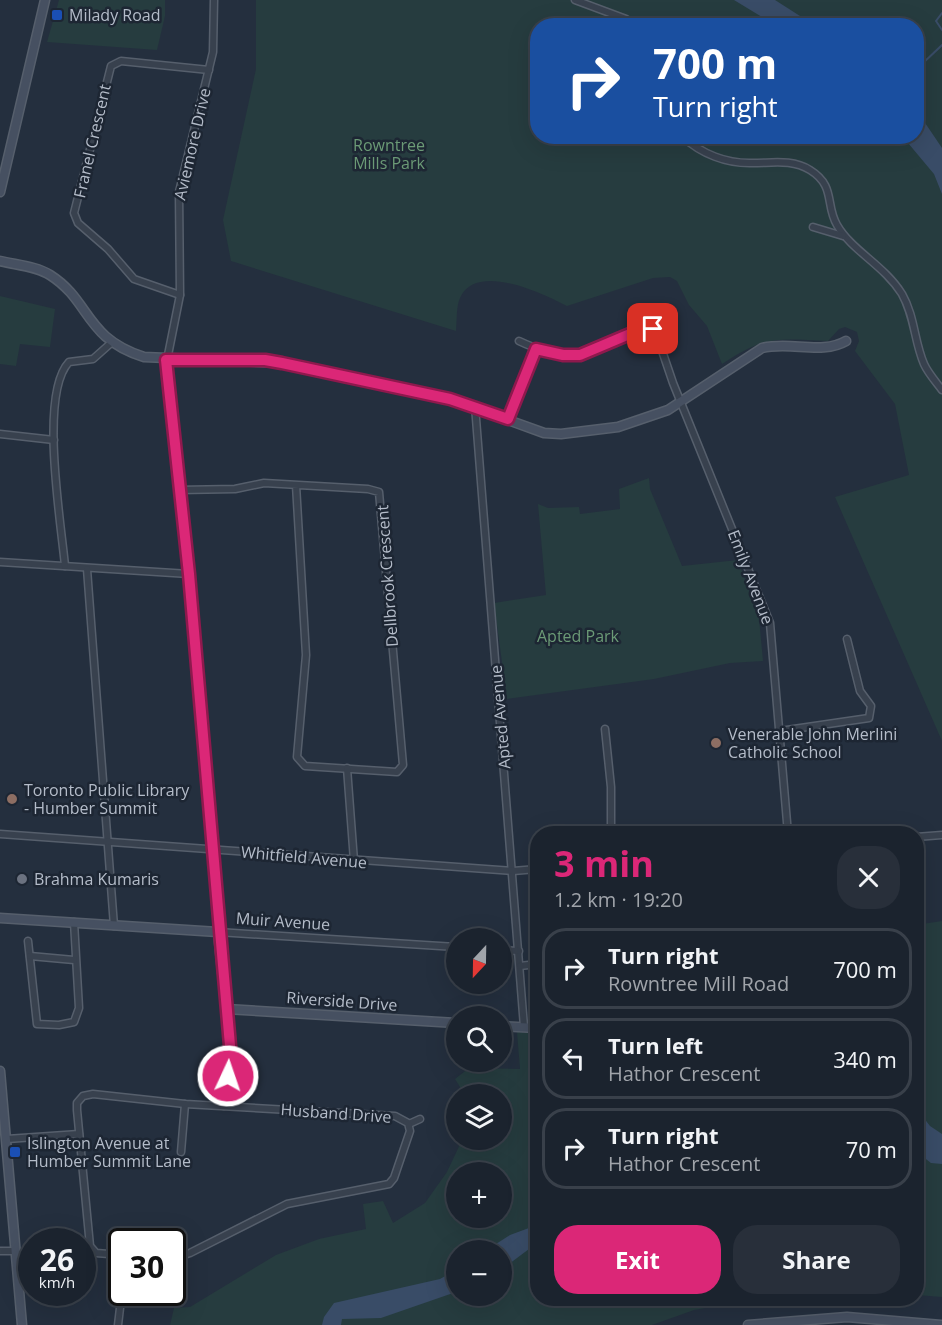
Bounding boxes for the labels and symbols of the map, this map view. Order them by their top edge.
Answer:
place label: Milady Road [69,4,161,26]
marker: Milady Road [50,8,64,22]
street label: Franel Crescent [68,82,116,200]
street label: Aviemore Drive [168,86,216,202]
park label: Rowntree Mills Park [353,134,425,174]
pin [627,303,678,354]
street label: Dellbrook Crescent [371,504,403,648]
street label: Emily Avenue [723,527,779,627]
park label: Apted Park [537,625,620,647]
street label: Apted Avenue [484,664,516,770]
place label: Venerable John Merlini Catholic School [728,723,897,763]
marker: Venerable John Merlini Catholic School [709,736,723,750]
place label: Toronto Public Library - Humber Summit [24,779,190,819]
marker: Toronto Public Library - Humber Summit [5,792,19,806]
street label: Whitfield Avenue [240,841,368,873]
place label: Brahma Kumaris [34,868,159,890]
marker: Brahma Kumaris [15,872,29,886]
street label: Muir Avenue [235,907,331,935]
north arrow [446,928,512,994]
street label: Riverside Drive [286,986,398,1016]
position arrow [196,1044,260,1108]
street label: Husband Drive [280,1098,392,1128]
place label: Islington Avenue at Humber Summit Lane [27,1132,191,1172]
marker: Islington Avenue at Humber Summit Lane [8,1145,22,1159]
speed limit sign: 30 [108,1228,186,1306]

